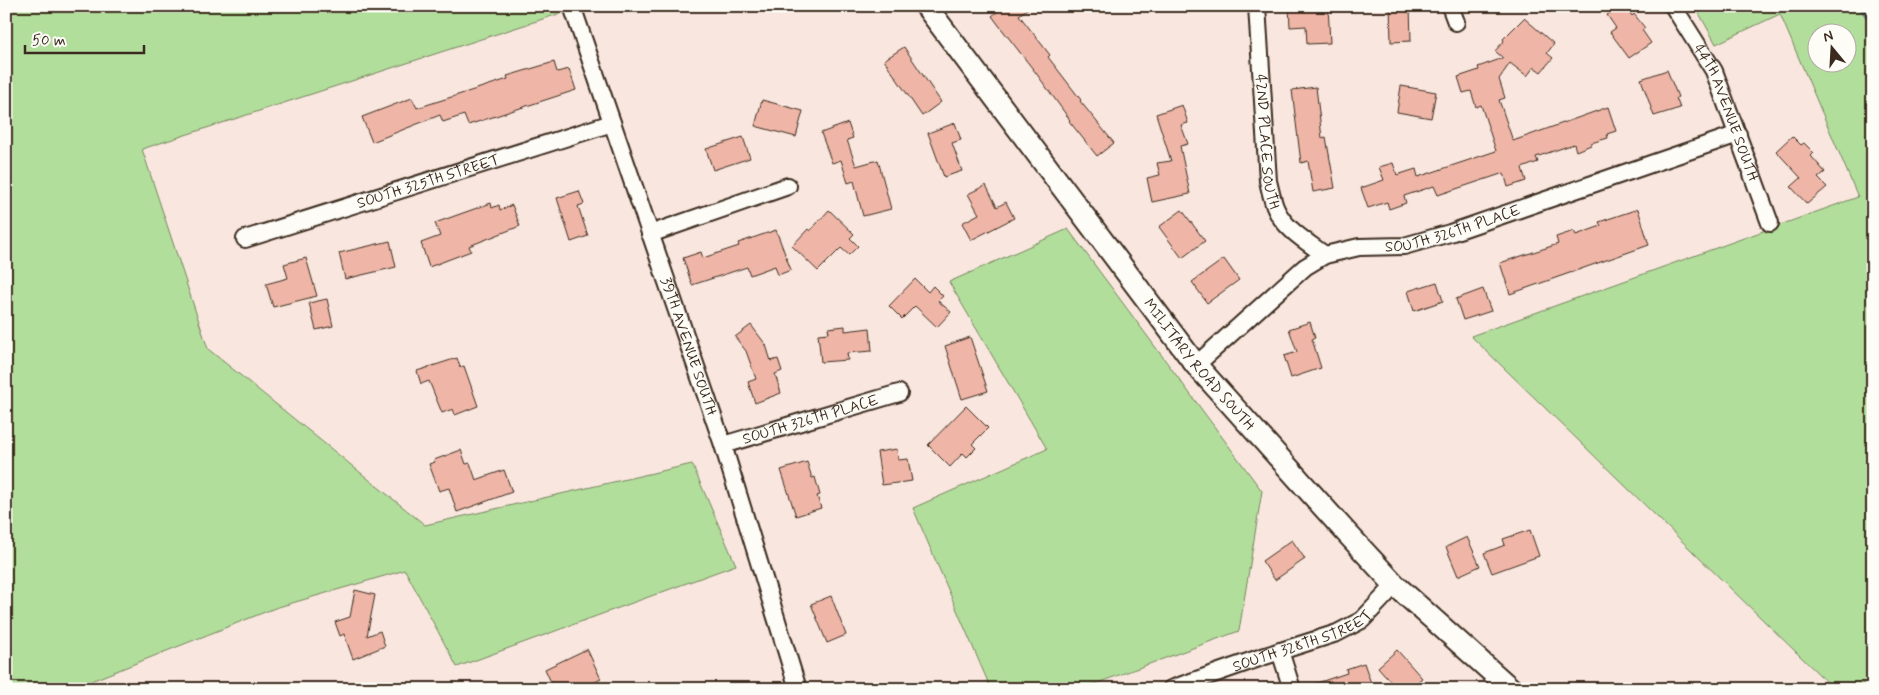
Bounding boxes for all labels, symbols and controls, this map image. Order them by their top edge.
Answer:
scale bar [25,22,144,54]
north arrow [1806,22,1856,72]
text: N [1821,27,1836,47]
text: 50 m [32,31,66,51]
street label: 44TH AVENUE SOUTH [1688,40,1763,185]
street label: 42ND PLACE SOUTH [1250,74,1284,212]
street label: SOUTH 325TH STREET [355,150,502,214]
street label: SOUTH 326TH PLACE [1385,200,1524,257]
street label: 39TH AVENUE SOUTH [655,275,721,419]
street label: MILITARY ROAD SOUTH [1139,295,1259,435]
street label: SOUTH 326TH PLACE [740,391,881,450]
street label: SOUTH 328TH STREET [1230,606,1377,678]

